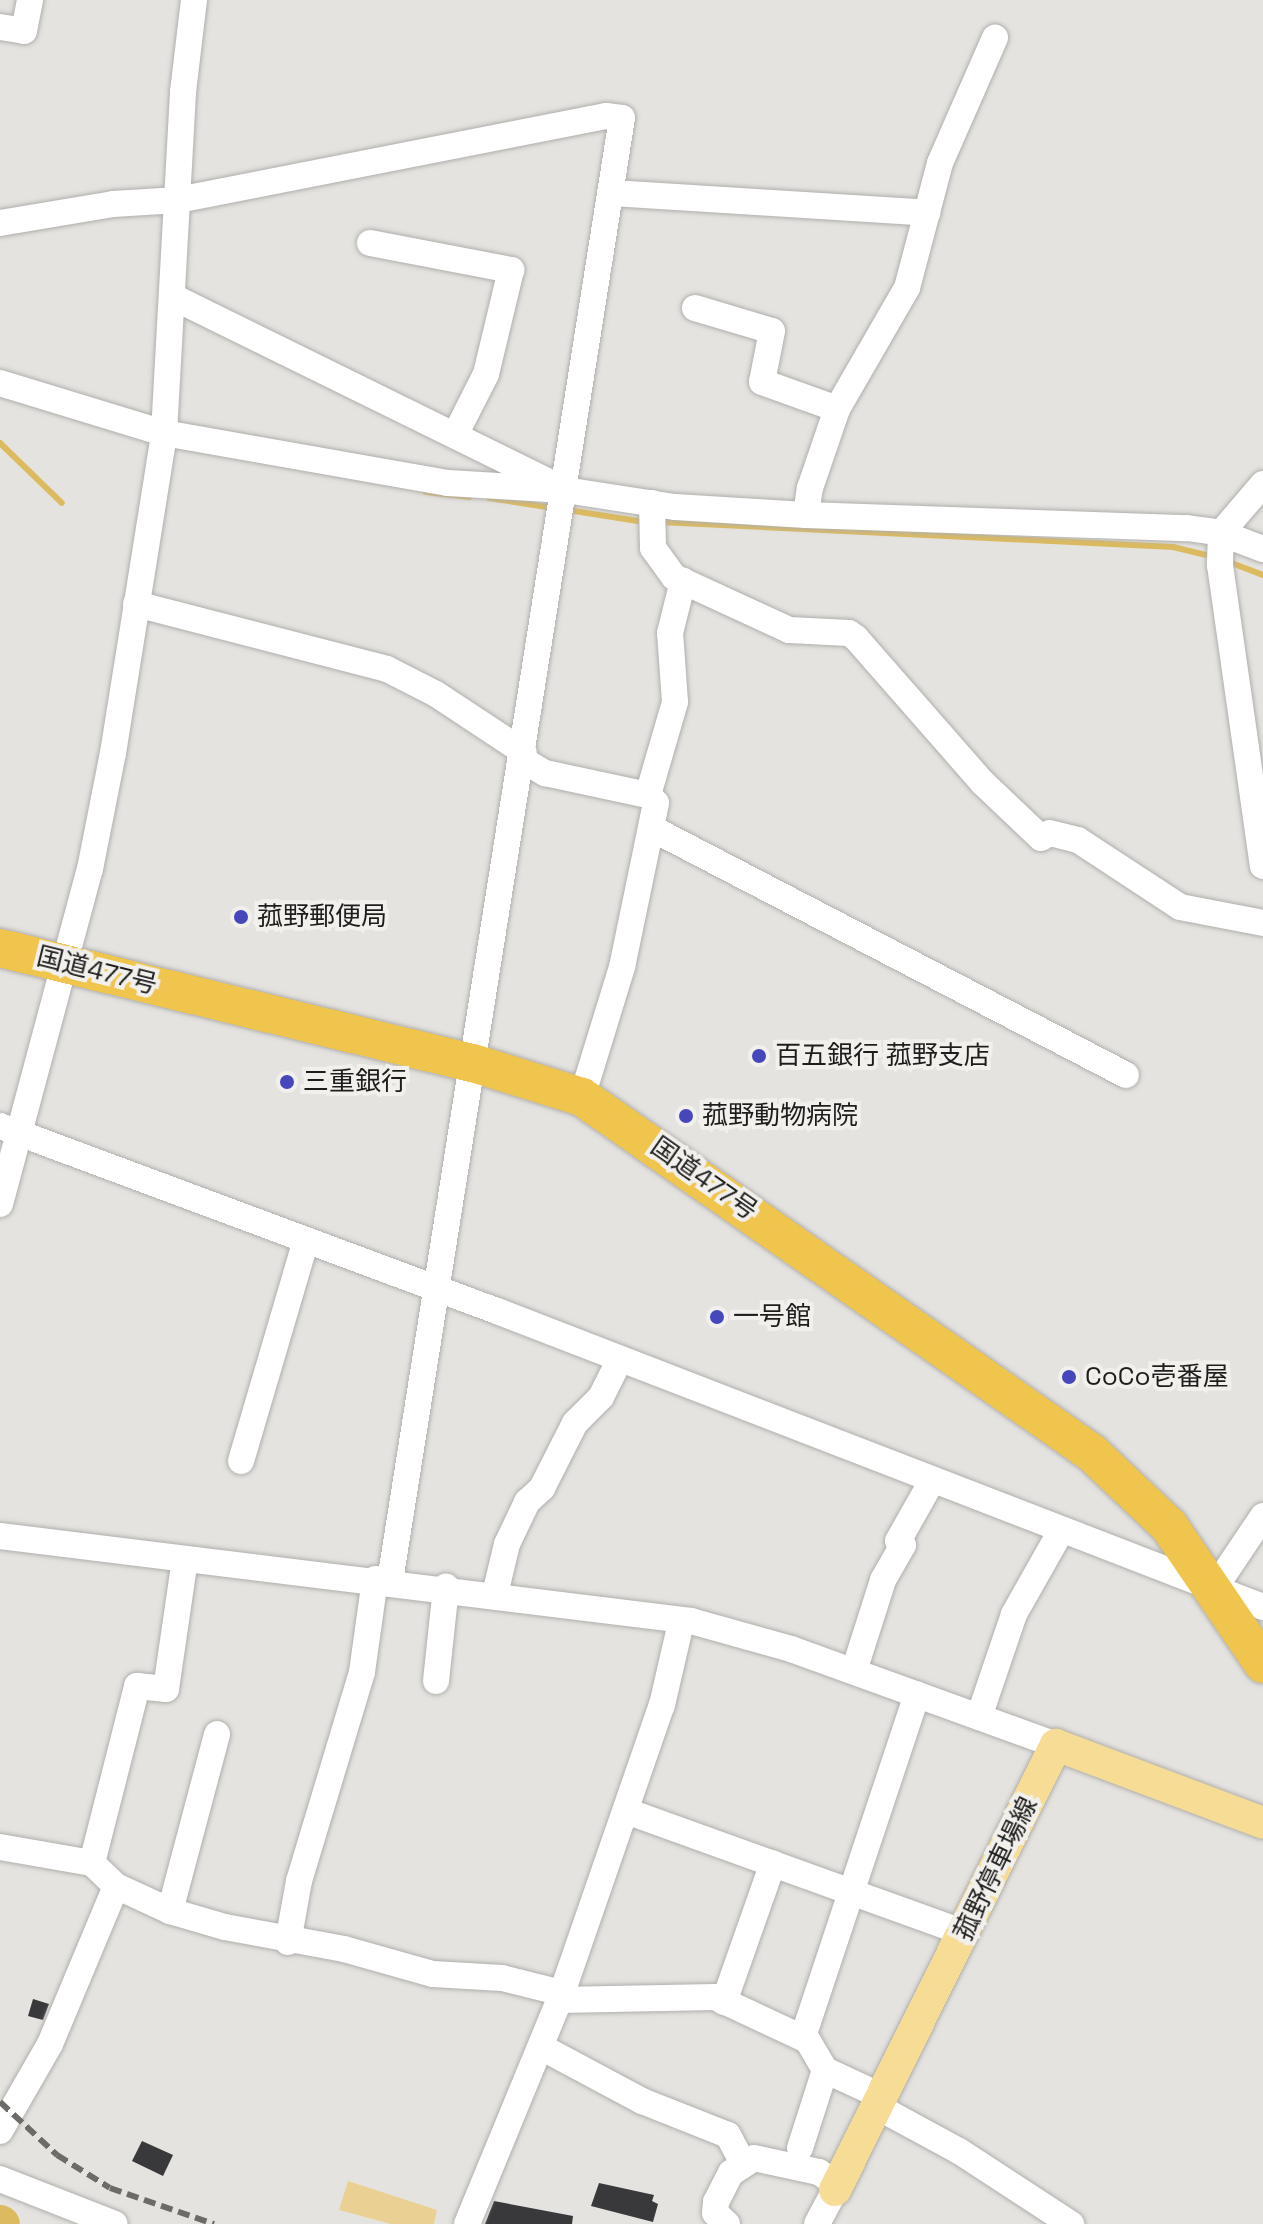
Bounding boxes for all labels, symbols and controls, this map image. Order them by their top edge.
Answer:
place label: 菰野郵便局 [257,901,387,933]
marker: 菰野郵便局 [232,908,250,926]
street label: 国道477号 [34,941,160,1001]
place label: 百五銀行 菰野支店 [775,1040,990,1072]
marker: 百五銀行 菰野支店 [750,1047,768,1065]
place label: 三重銀行 [303,1066,407,1098]
marker: 三重銀行 [278,1073,296,1091]
place label: 菰野動物病院 [702,1100,858,1132]
marker: 菰野動物病院 [677,1107,695,1125]
street label: 国道477号 [645,1131,763,1227]
place label: 一号館 [733,1301,811,1333]
marker: 一号館 [708,1308,726,1326]
place label: CoCo壱番屋 [1085,1361,1229,1393]
marker: CoCo壱番屋 [1060,1368,1078,1386]
street label: 菰野停車場線 [948,1792,1044,1946]

